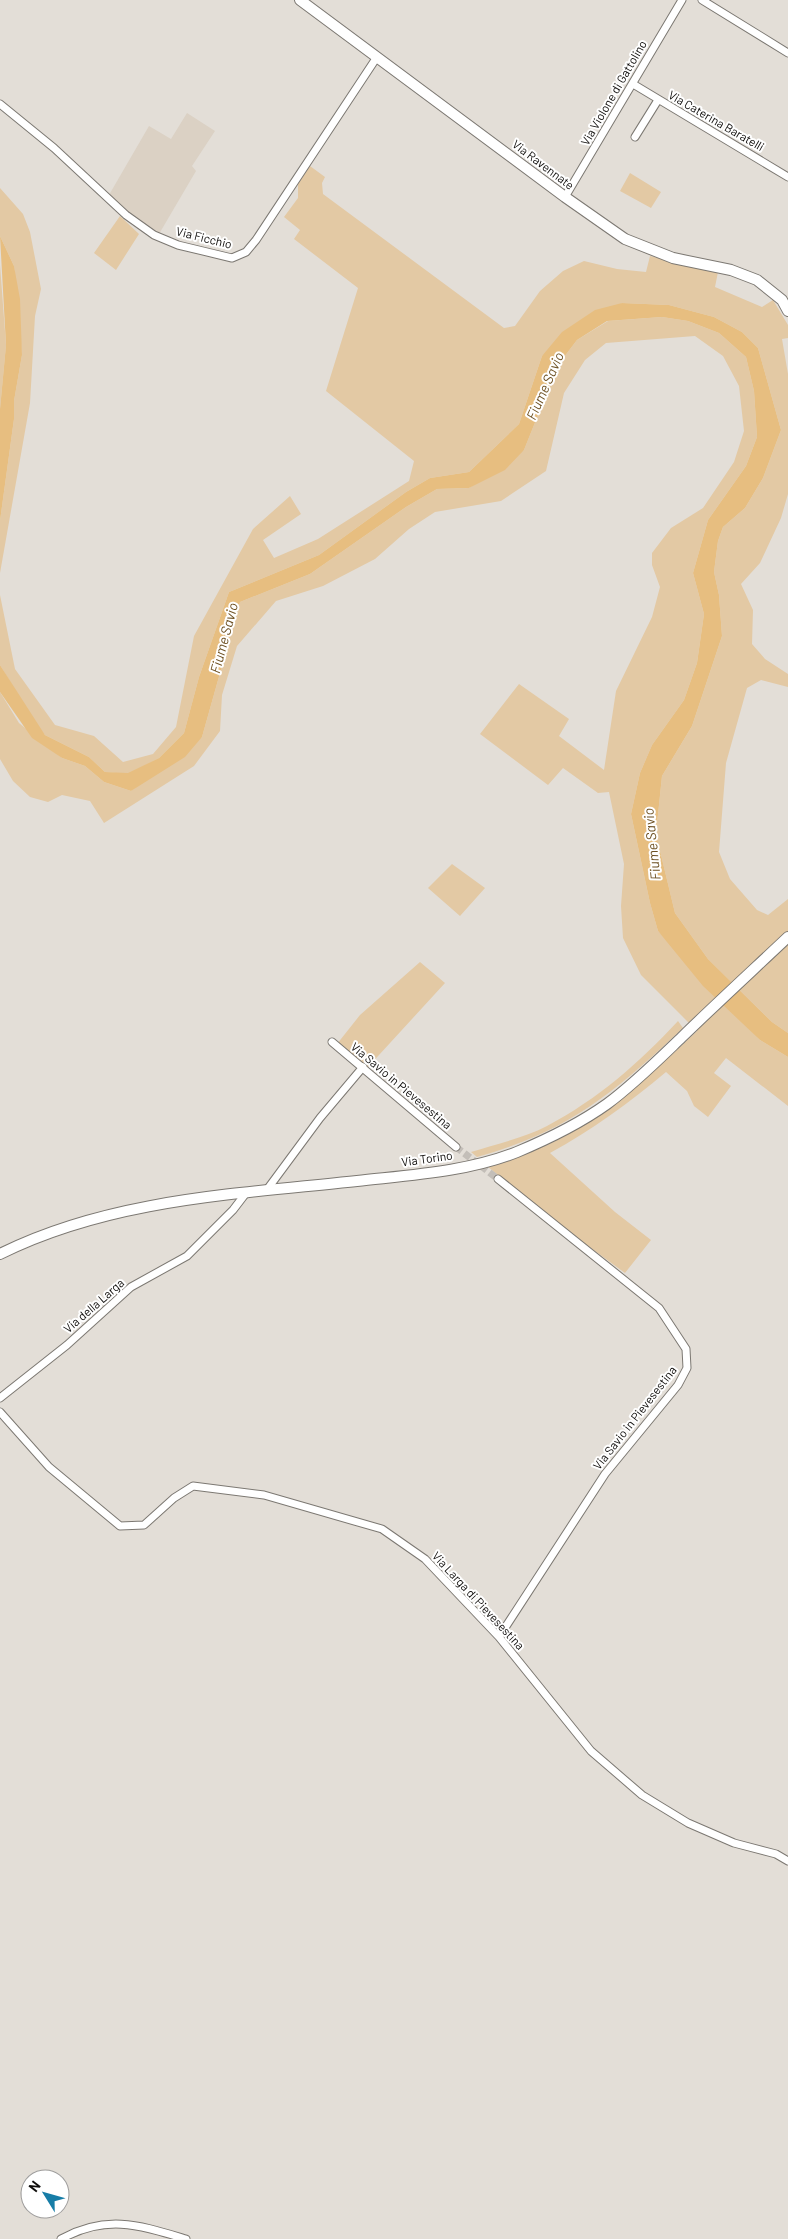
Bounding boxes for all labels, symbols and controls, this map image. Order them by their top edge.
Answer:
street label: Via Violone di Gattolino [577,37,649,148]
street label: Via Caterina Baratelli [666,87,767,153]
street label: Via Ravennate [510,136,577,192]
street label: Via Ficchio [175,223,234,251]
water label: Fiume Savio [522,349,567,422]
water label: Fiume Savio [206,601,241,675]
water label: Fiume Savio [639,807,664,881]
street label: Via Savio in Pievesestina [348,1039,455,1132]
street label: Via Torino [400,1147,453,1169]
street label: Via della Larga [60,1275,126,1335]
street label: Via Savio in Pievesestina [589,1363,679,1472]
street label: Via Larga di Pievesestina [430,1548,528,1652]
north arrow [20,2169,70,2219]
text: N [25,2177,44,2195]

